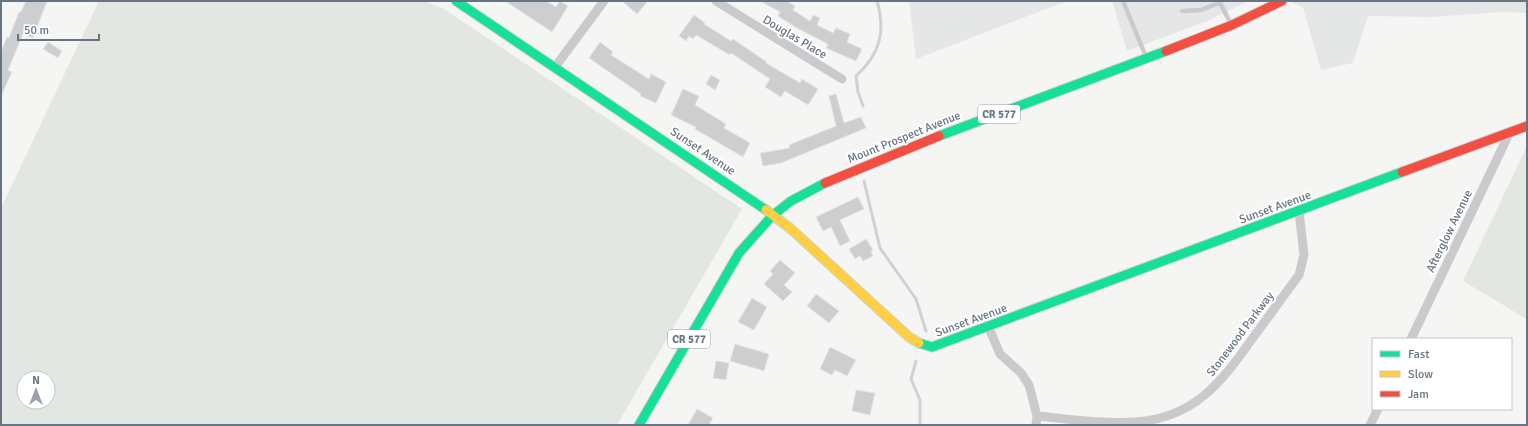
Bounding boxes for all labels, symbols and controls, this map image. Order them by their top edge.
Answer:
street label: Douglas Place [760,12,830,63]
scale bar [18,16,99,42]
text: 50 m [24,23,49,38]
road number: CR 577 [978,105,1020,123]
street label: Mount Prospect Avenue [845,108,963,167]
street label: Sunset Avenue [667,124,738,179]
street label: Sunset Avenue [1237,188,1313,227]
street label: Afterglow Avenue [1423,188,1476,275]
street label: Stonewood Parkway [1204,289,1277,380]
street label: Sunset Avenue [933,301,1009,340]
road number: CR 577 [668,330,710,348]
legend [1372,338,1512,410]
text: Fast [1408,347,1429,362]
text: Slow [1408,367,1433,382]
north arrow [16,370,56,410]
text: N [32,374,40,387]
text: Jam [1408,387,1429,402]

